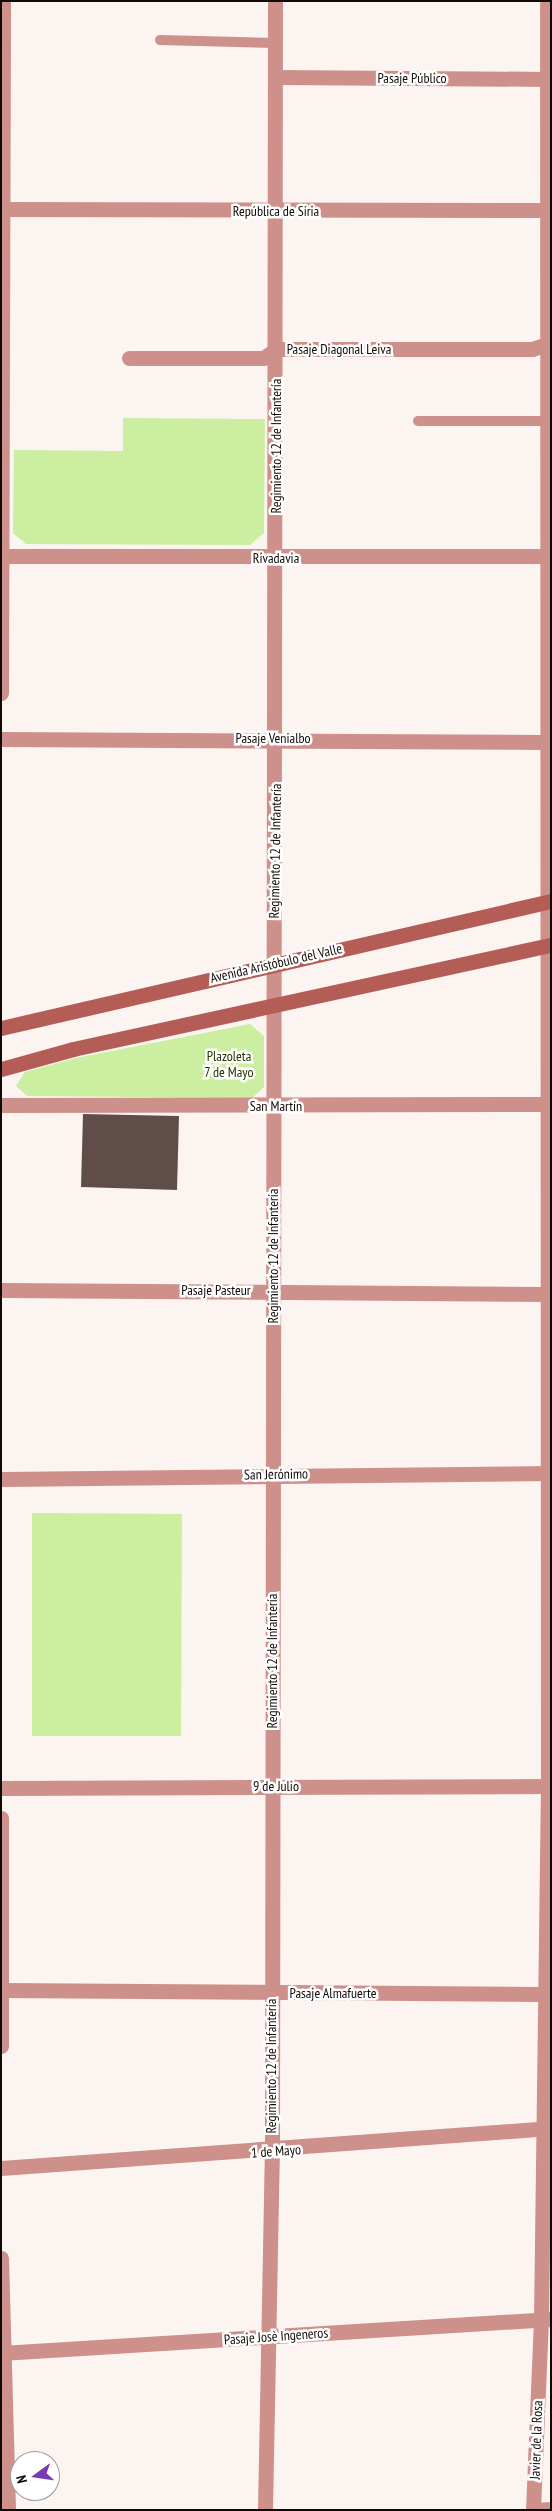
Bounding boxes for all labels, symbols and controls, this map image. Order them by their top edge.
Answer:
street label: Pasaje Público [377,70,447,86]
street label: República de Siria [233,203,319,219]
street label: Pasaje Diagonal Leiva [287,341,391,357]
street label: Regimiento 12 de Infantería [268,379,284,513]
street label: Rivadavia [253,550,299,566]
street label: Pasaje Venialbo [235,730,311,746]
street label: Regimiento 12 de Infantería [265,783,285,919]
street label: Avenida Aristóbulo del Valle [208,940,344,986]
park label: Plazoleta 7 de Mayo [204,1048,254,1080]
street label: San Martín [250,1098,302,1114]
street label: Regimiento 12 de Infantería [265,1189,281,1323]
street label: Pasaje Pasteur [181,1282,251,1298]
street label: San Jerónimo [244,1465,308,1483]
street label: Regimiento 12 de Infantería [264,1594,280,1728]
street label: 9 de Julio [253,1778,299,1794]
street label: Pasaje Almafuerte [289,1985,377,2001]
street label: Regimiento 12 de Infantería [263,1999,279,2133]
street label: 1 de Mayo [251,2141,301,2161]
street label: Pasaje Josè Ingeneros [223,2324,329,2348]
street label: Javier de la Rosa [526,2400,546,2480]
north arrow [10,2451,60,2501]
text: N [12,2474,31,2485]

